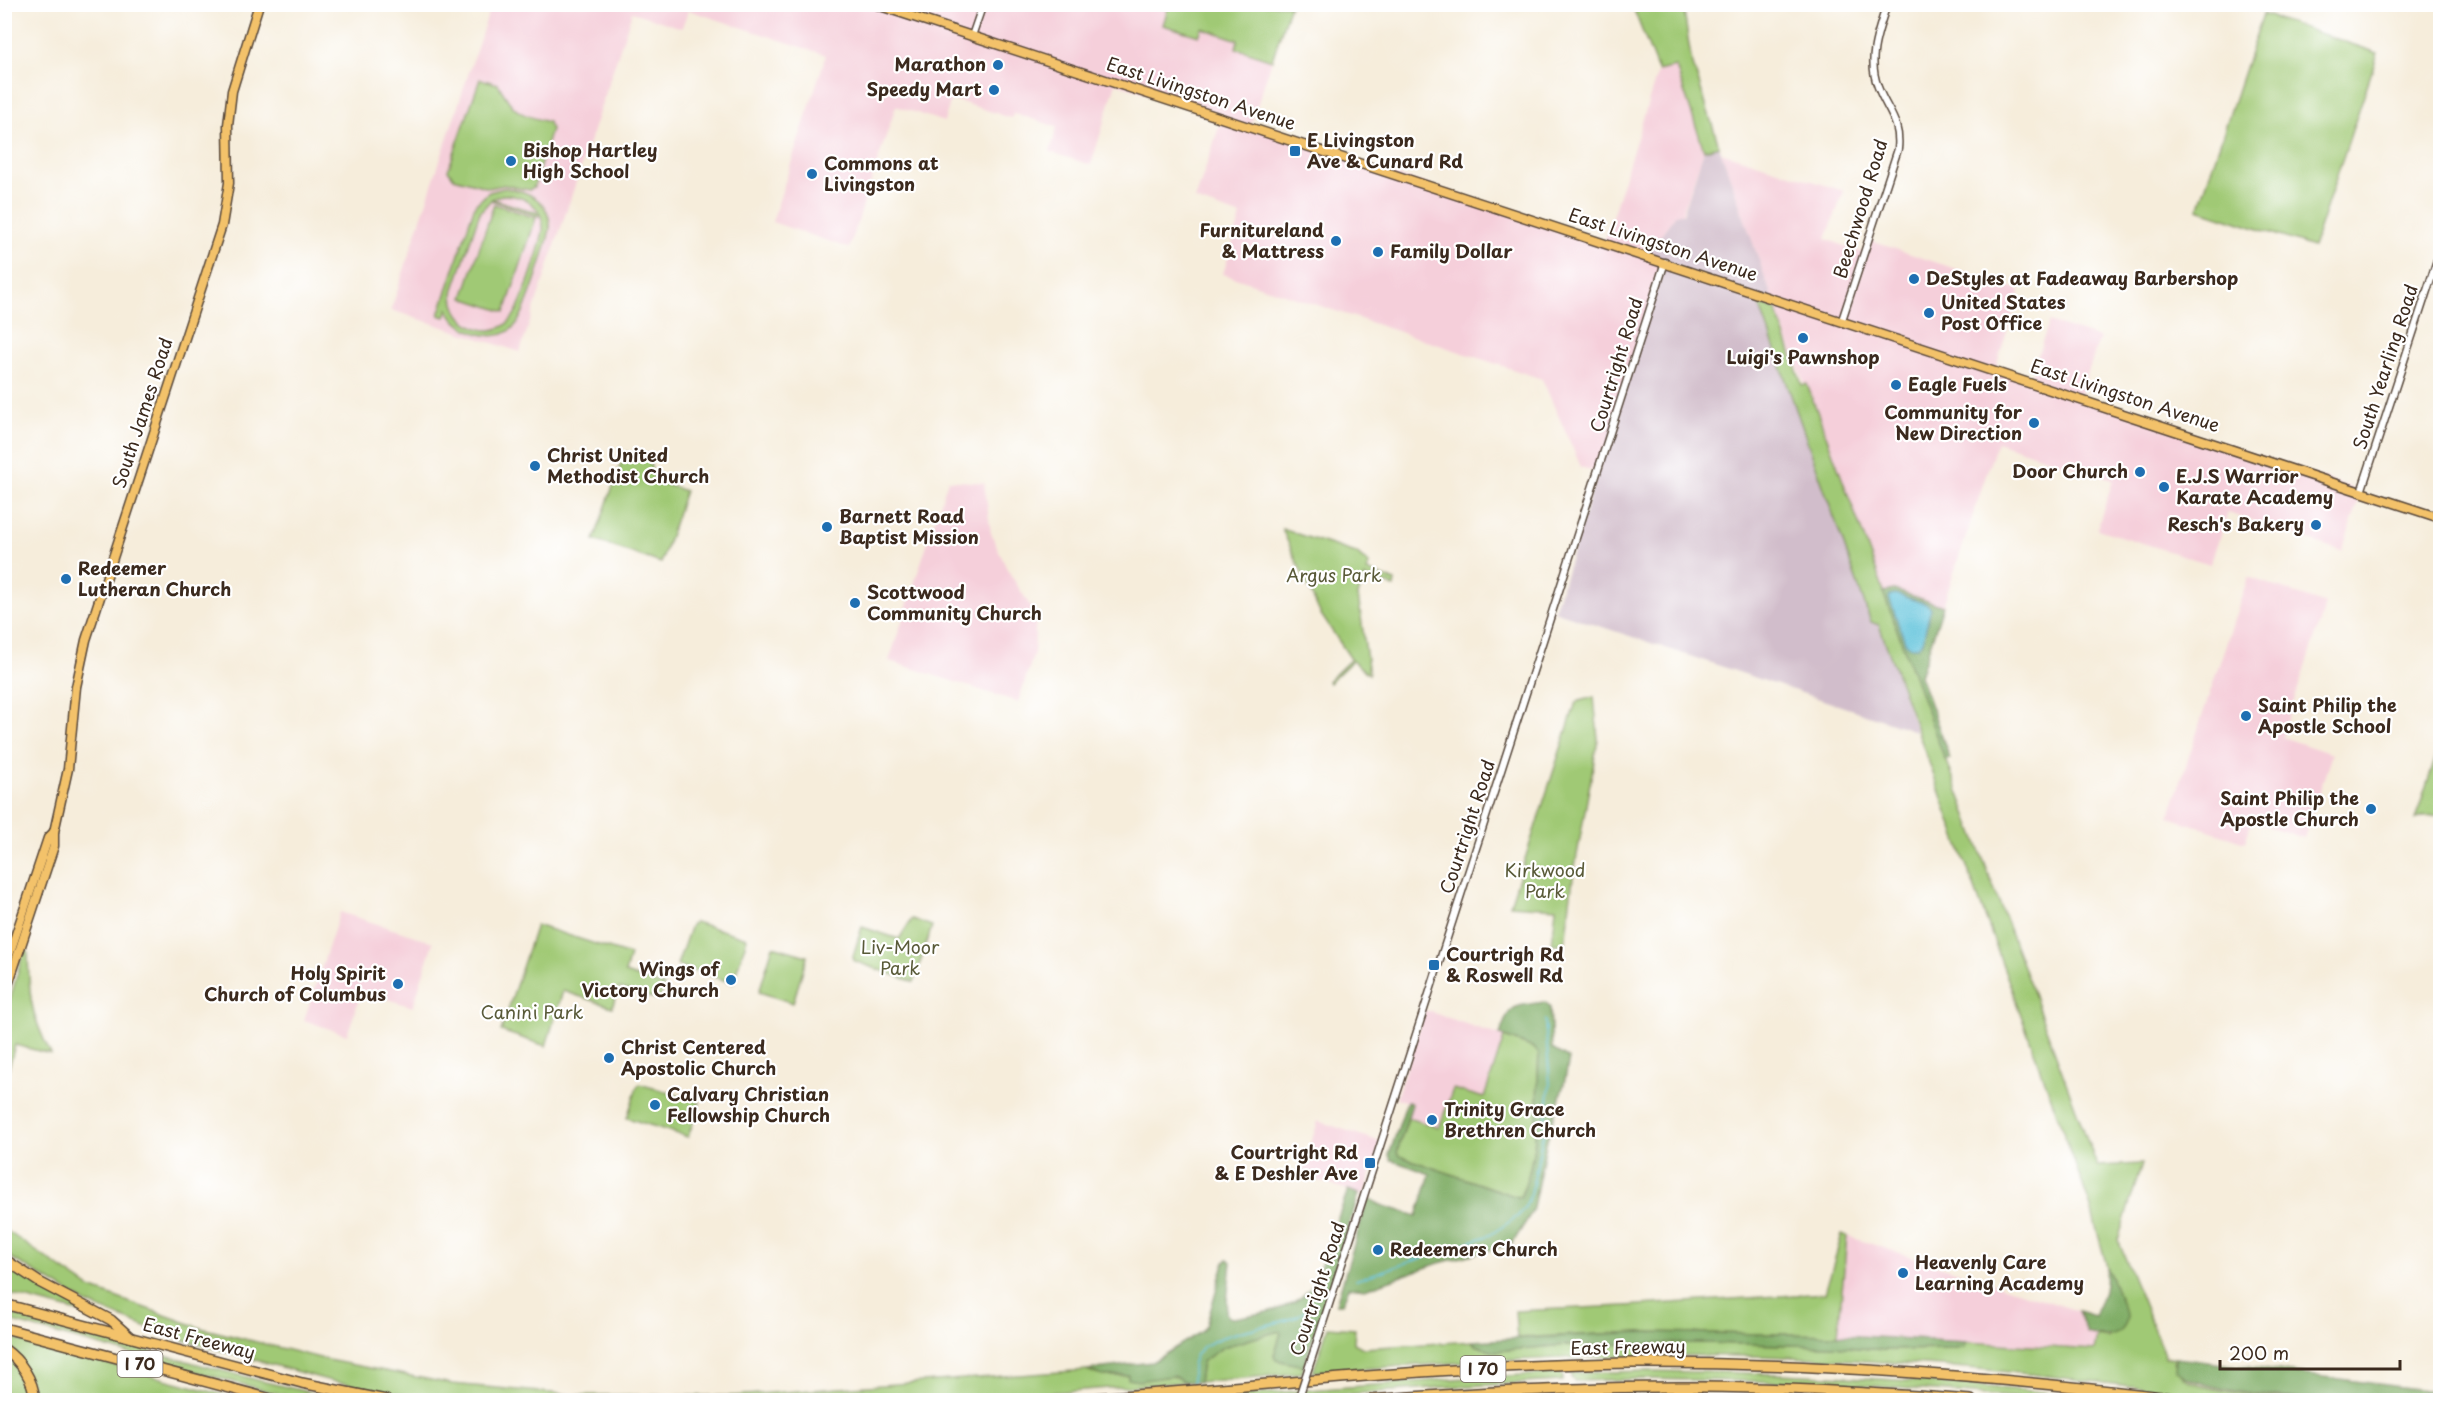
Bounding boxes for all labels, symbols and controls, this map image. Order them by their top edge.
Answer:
street label: East Livingston Avenue [1103,49,1300,136]
place label: Marathon [895,50,986,77]
marker: Marathon [991,58,1005,72]
place label: Speedy Mart [867,75,982,102]
marker: Speedy Mart [987,83,1001,97]
place label: E Livingston Ave & Cunard Rd [1307,126,1463,174]
place label: Bishop Hartley High School [523,136,658,184]
street label: Beechwood Road [1826,136,1894,281]
marker: E Livingston Ave & Cunard Rd [1288,144,1302,158]
place label: Commons at Livingston [824,149,939,197]
marker: Bishop Hartley High School [504,154,518,168]
marker: Commons at Livingston [805,167,819,181]
street label: East Livingston Avenue [1565,200,1762,287]
place label: Furnitureland & Mattress [1200,216,1324,264]
marker: Furnitureland & Mattress [1329,234,1343,248]
place label: Family Dollar [1390,237,1513,264]
marker: Family Dollar [1371,245,1385,259]
place label: DeStyles at Fadeaway Barbershop [1926,264,2238,291]
marker: DeStyles at Fadeaway Barbershop [1907,272,1921,286]
street label: South Yearling Road [2345,281,2424,452]
place label: United States Post Office [1941,288,2066,336]
street label: Courtright Road [1582,294,1649,435]
marker: United States Post Office [1922,306,1936,320]
marker: Luigi's Pawnshop [1796,331,1810,345]
street label: South James Road [104,334,179,491]
place label: Luigi's Pawnshop [1727,343,1879,370]
street label: East Livingston Avenue [2027,351,2224,438]
place label: Eagle Fuels [1908,370,2007,397]
marker: Eagle Fuels [1889,378,1903,392]
place label: Community for New Direction [1884,398,2023,446]
marker: Community for New Direction [2027,416,2041,430]
place label: Christ United Methodist Church [547,441,709,489]
place label: Door Church [2012,457,2128,484]
marker: Christ United Methodist Church [528,459,542,473]
place label: E.J.S Warrior Karate Academy [2176,462,2333,510]
marker: Door Church [2133,465,2147,479]
marker: E.J.S Warrior Karate Academy [2157,480,2171,494]
place label: Barnett Road Baptist Mission [839,502,979,550]
place label: Resch's Bakery [2167,510,2304,537]
marker: Resch's Bakery [2309,518,2323,532]
marker: Barnett Road Baptist Mission [820,520,834,534]
place label: Redeemer Lutheran Church [78,554,231,602]
park label: Argus Park [1286,561,1382,588]
marker: Redeemer Lutheran Church [59,572,73,586]
place label: Scottwood Community Church [867,578,1042,626]
marker: Scottwood Community Church [848,596,862,610]
place label: Saint Philip the Apostle School [2258,691,2397,739]
marker: Saint Philip the Apostle School [2239,709,2253,723]
street label: Courtright Road [1432,756,1501,897]
place label: Saint Philip the Apostle Church [2220,784,2359,832]
marker: Saint Philip the Apostle Church [2364,802,2378,816]
park label: Kirkwood Park [1505,856,1585,904]
park label: Liv-Moor Park [861,933,940,981]
place label: Courtrigh Rd & Roswell Rd [1446,940,1564,988]
place label: Wings of Victory Church [582,955,721,1003]
marker: Courtrigh Rd & Roswell Rd [1427,958,1441,972]
place label: Holy Spirit Church of Columbus [204,959,386,1007]
marker: Wings of Victory Church [724,973,738,987]
marker: Holy Spirit Church of Columbus [391,977,405,991]
park label: Canini Park [481,998,583,1025]
place label: Christ Centered Apostolic Church [621,1033,776,1081]
marker: Christ Centered Apostolic Church [602,1051,616,1065]
place label: Calvary Christian Fellowship Church [667,1080,830,1128]
place label: Trinity Grace Brethren Church [1444,1095,1596,1143]
marker: Calvary Christian Fellowship Church [648,1098,662,1112]
marker: Trinity Grace Brethren Church [1425,1113,1439,1127]
place label: Courtright Rd & E Deshler Ave [1215,1138,1358,1186]
marker: Courtright Rd & E Deshler Ave [1363,1156,1377,1170]
street label: Courtright Road [1282,1218,1351,1359]
place label: Redeemers Church [1390,1235,1558,1262]
marker: Redeemers Church [1371,1243,1385,1257]
place label: Heavenly Care Learning Academy [1915,1248,2084,1296]
marker: Heavenly Care Learning Academy [1896,1266,1910,1280]
street label: East Freeway [140,1310,258,1365]
street label: East Freeway [1570,1332,1686,1361]
scale bar [2220,1333,2400,1371]
text: 200 m [2229,1339,2289,1366]
road number: I 70 [118,1351,162,1377]
road number: I 70 [1460,1356,1506,1382]

